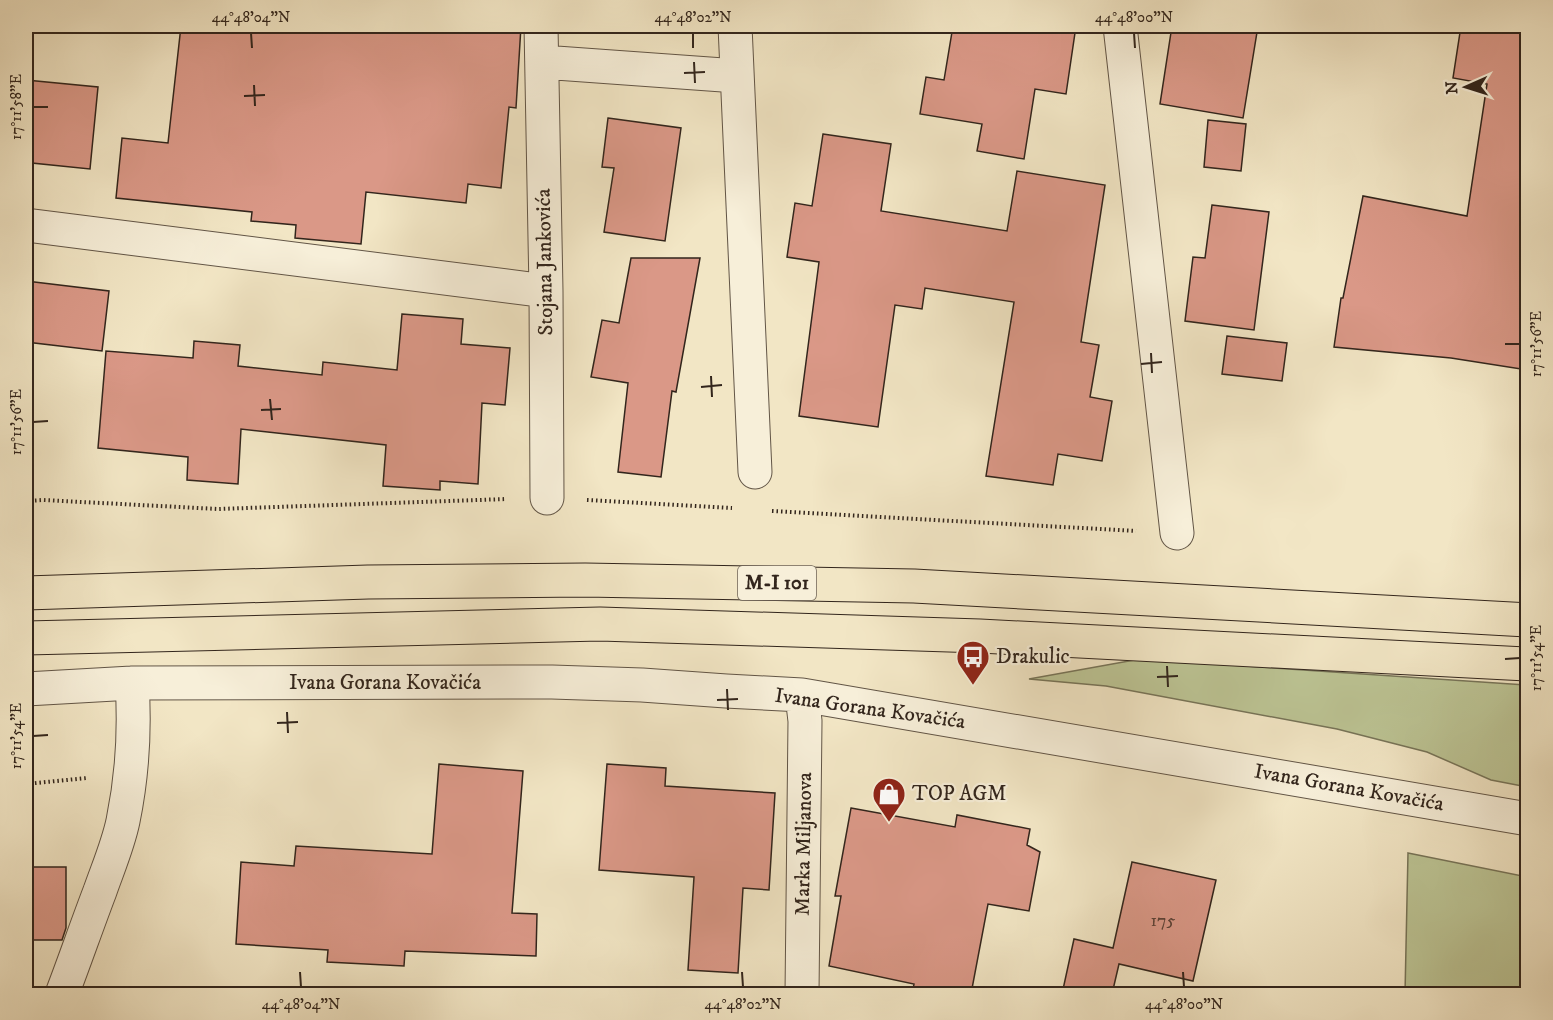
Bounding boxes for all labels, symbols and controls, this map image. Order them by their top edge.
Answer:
text: 44°48'04"N [212,8,290,27]
text: 44°48'02"N [654,8,732,27]
text: 44°48'00"N [1095,8,1173,27]
north arrow [1436,57,1496,117]
text: 17°11'58"E [7,74,26,140]
text: N [1442,81,1462,95]
street label: Stojana Jankovića [531,188,559,336]
text: 17°11'56"E [1527,310,1546,377]
text: 17°11'56"E [7,388,26,455]
road number: M-I 101 [738,566,816,600]
text: 17°11'54"E [1527,624,1546,691]
bus stop icon: Drakulic [955,639,991,686]
place label: Drakulic [996,644,1070,670]
street label: Ivana Gorana Kovačića [289,670,481,696]
street label: Ivana Gorana Kovačića [773,683,967,735]
text: 17°11'54"E [7,702,26,769]
street label: Ivana Gorana Kovačića [1252,759,1446,817]
street label: Marka Miljanova [790,772,818,916]
shop icon: TOP AGM [871,776,907,823]
place label: TOP AGM [912,781,1006,807]
house number: 175 [1151,910,1176,932]
text: 44°48'04"N [262,995,340,1014]
text: 44°48'02"N [704,995,782,1014]
text: 44°48'00"N [1145,995,1223,1014]

